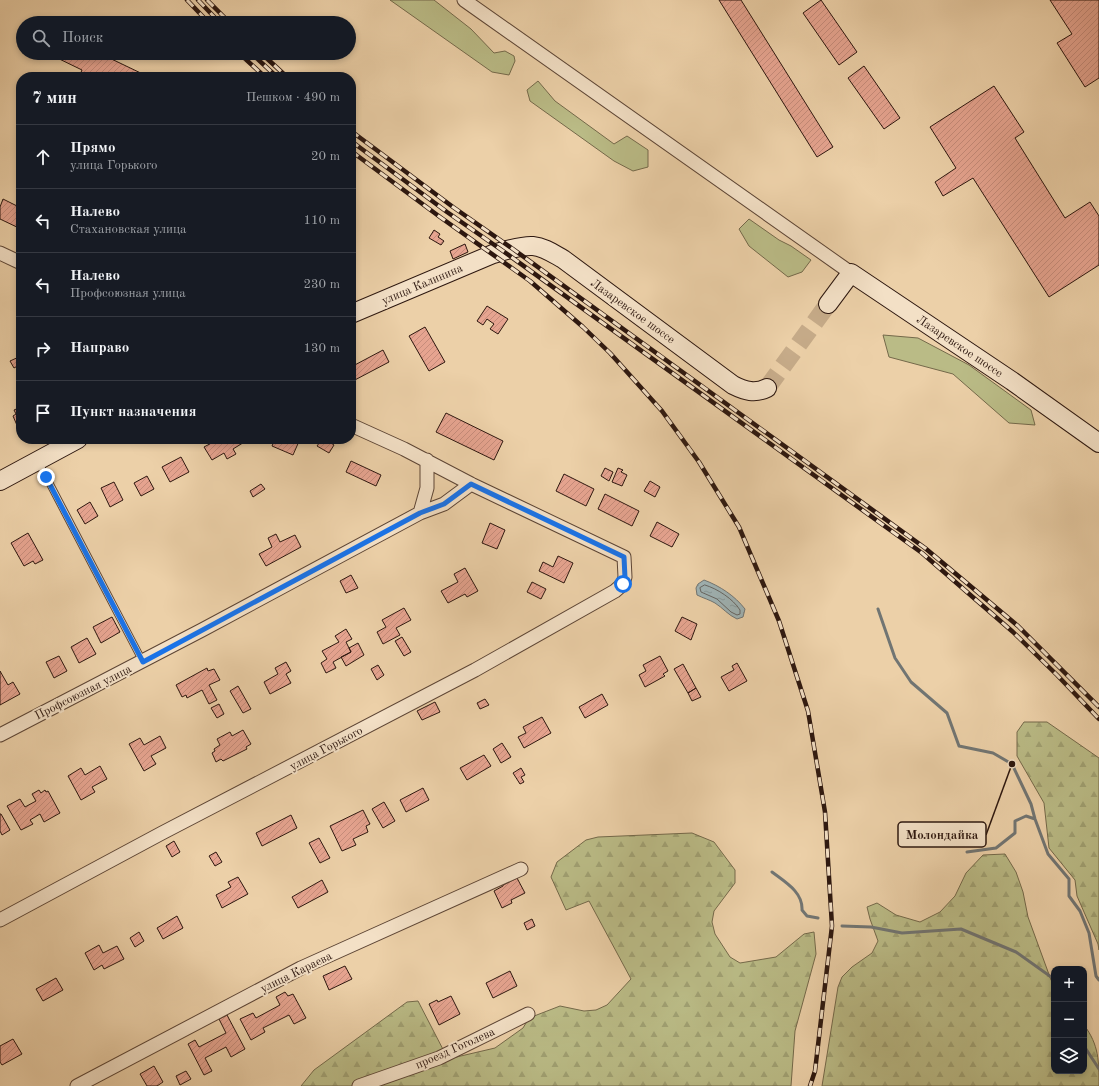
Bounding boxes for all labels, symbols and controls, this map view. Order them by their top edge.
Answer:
search box [16,16,356,60]
icon: search [30,27,52,49]
text: Поиск [62,31,103,46]
text: 7 мин [32,90,77,107]
text: Пешком · 490 m [246,91,340,104]
text: Прямо [70,141,116,156]
icon: ahead [32,146,54,168]
text: 20 m [311,150,340,163]
text: улица Горького [70,159,157,172]
text: Налево [70,205,120,220]
icon: left [32,210,54,232]
text: 110 m [303,214,340,227]
text: Стахановская улица [70,223,187,236]
street label: улица Калинина [380,262,465,307]
text: Налево [70,269,120,284]
icon: left [32,274,54,296]
street label: Лазаревское шоссе [588,277,677,347]
text: 230 m [303,278,340,291]
text: Профсоюзная улица [70,287,186,300]
street label: Лазаревское шоссе [914,314,1005,380]
icon: right [32,338,54,360]
text: Направо [70,341,129,356]
text: 130 m [303,342,340,355]
icon: arrive [32,402,54,424]
text: Пункт назначения [70,405,197,420]
route end [37,468,55,486]
route start [614,575,632,593]
street label: Профсоюзная улица [33,663,134,722]
street label: улица Горького [288,725,365,773]
callout: Молондайка [898,822,986,847]
text: Молондайка [906,829,979,842]
street label: улица Караева [259,950,334,995]
map controls [1051,966,1087,1074]
button: + [1051,966,1087,1002]
button: − [1051,1002,1087,1038]
street label: проезд Гоголева [414,1026,497,1072]
button: layers [1051,1038,1087,1074]

